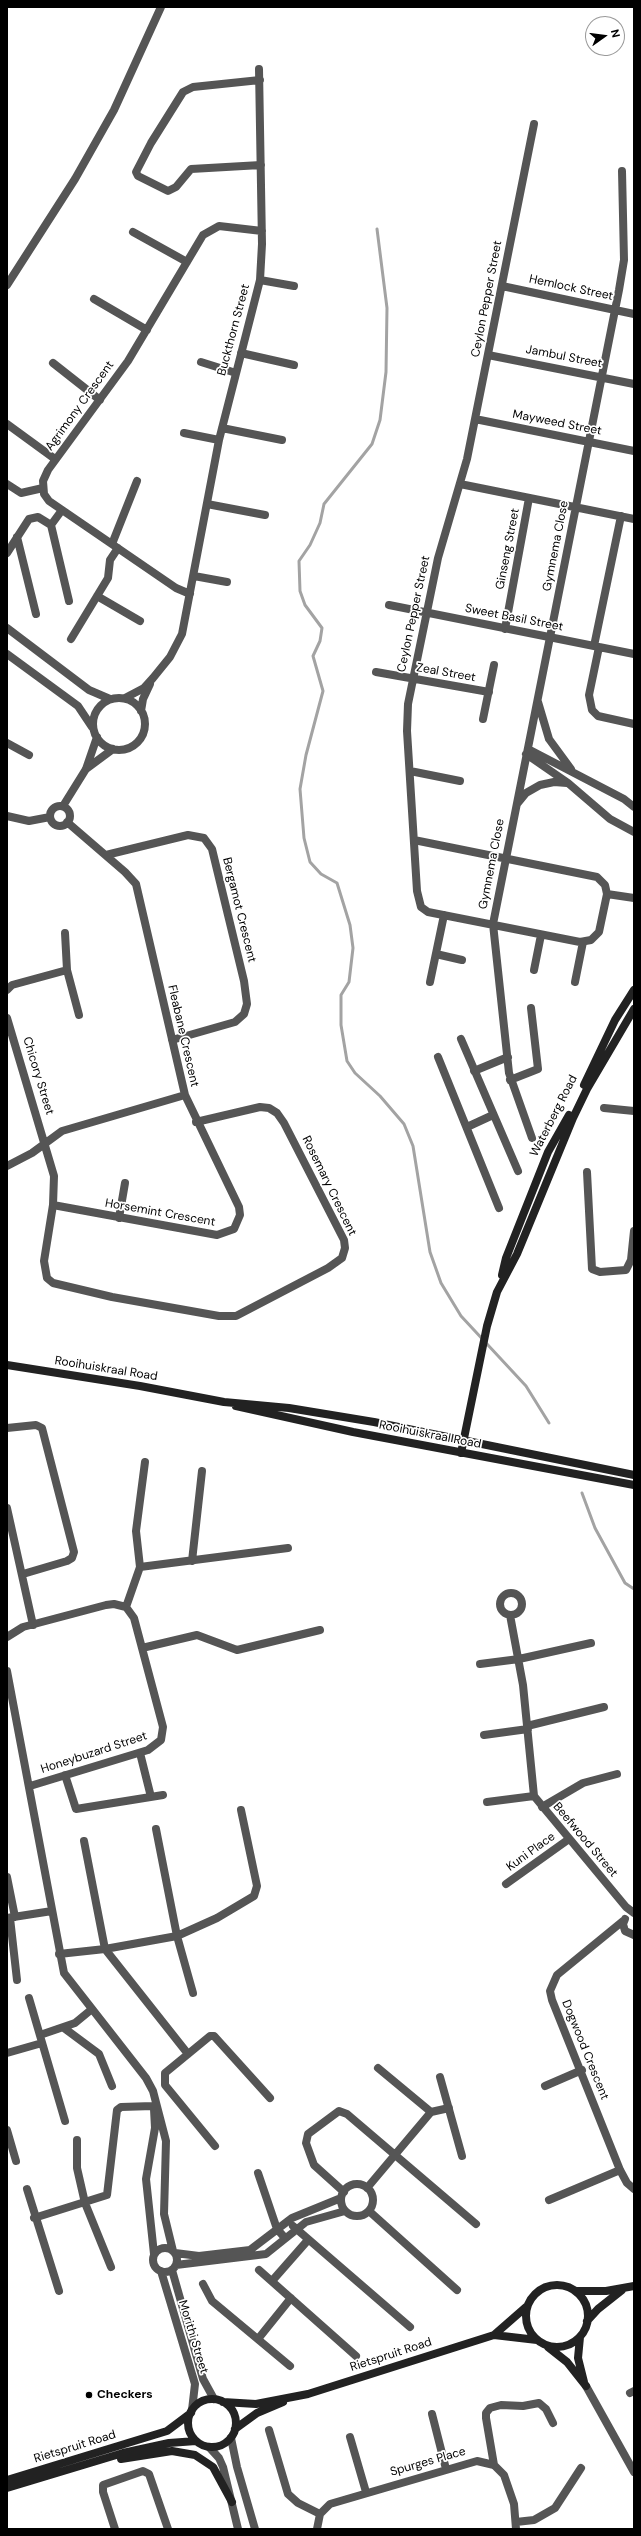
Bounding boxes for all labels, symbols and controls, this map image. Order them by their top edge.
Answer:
north arrow [585,16,625,56]
text: N [608,28,623,39]
street label: Ceylon Pepper Street [469,239,505,359]
street label: Hemlock Street [528,272,614,304]
street label: Buckthorn Street [215,283,253,377]
street label: Jambul Street [525,343,603,371]
street label: Agrimony Crescent [43,358,117,454]
street label: Mayweed Street [511,407,603,439]
street label: Gymnema Close [540,500,572,592]
street label: Ginseng Street [493,507,523,591]
street label: Ceylon Pepper Street [395,554,433,674]
street label: Sweet Basil Street [464,601,564,635]
street label: Zeal Street [415,661,477,685]
street label: Gymnema Close [476,818,508,910]
street label: Bergamot Crescent [219,856,259,964]
street label: Fleabane Crescent [164,984,202,1088]
street label: Chicory Street [19,1035,57,1117]
street label: Waterberg Road [527,1073,581,1159]
street label: Rosemary Crescent [299,1134,359,1238]
street label: Horsemint Crescent [104,1196,216,1230]
street label: Rooihuiskraal Road [54,1354,158,1384]
street label: Rooihuiskraal Road [378,1418,482,1452]
street label: Honeybuzard Street [39,1729,149,1777]
street label: Beefwood Street [550,1800,620,1880]
street label: Kuni Place [504,1830,558,1874]
street label: Dogwood Crescent [558,1998,612,2102]
street label: Morithi Street [175,2298,211,2376]
street label: Rietspruit Road [348,2335,434,2375]
place label: Checkers [97,2388,153,2402]
marker: Checkers [84,2390,94,2400]
street label: Rietspruit Road [32,2428,118,2466]
street label: Spurges Place [389,2444,467,2480]

